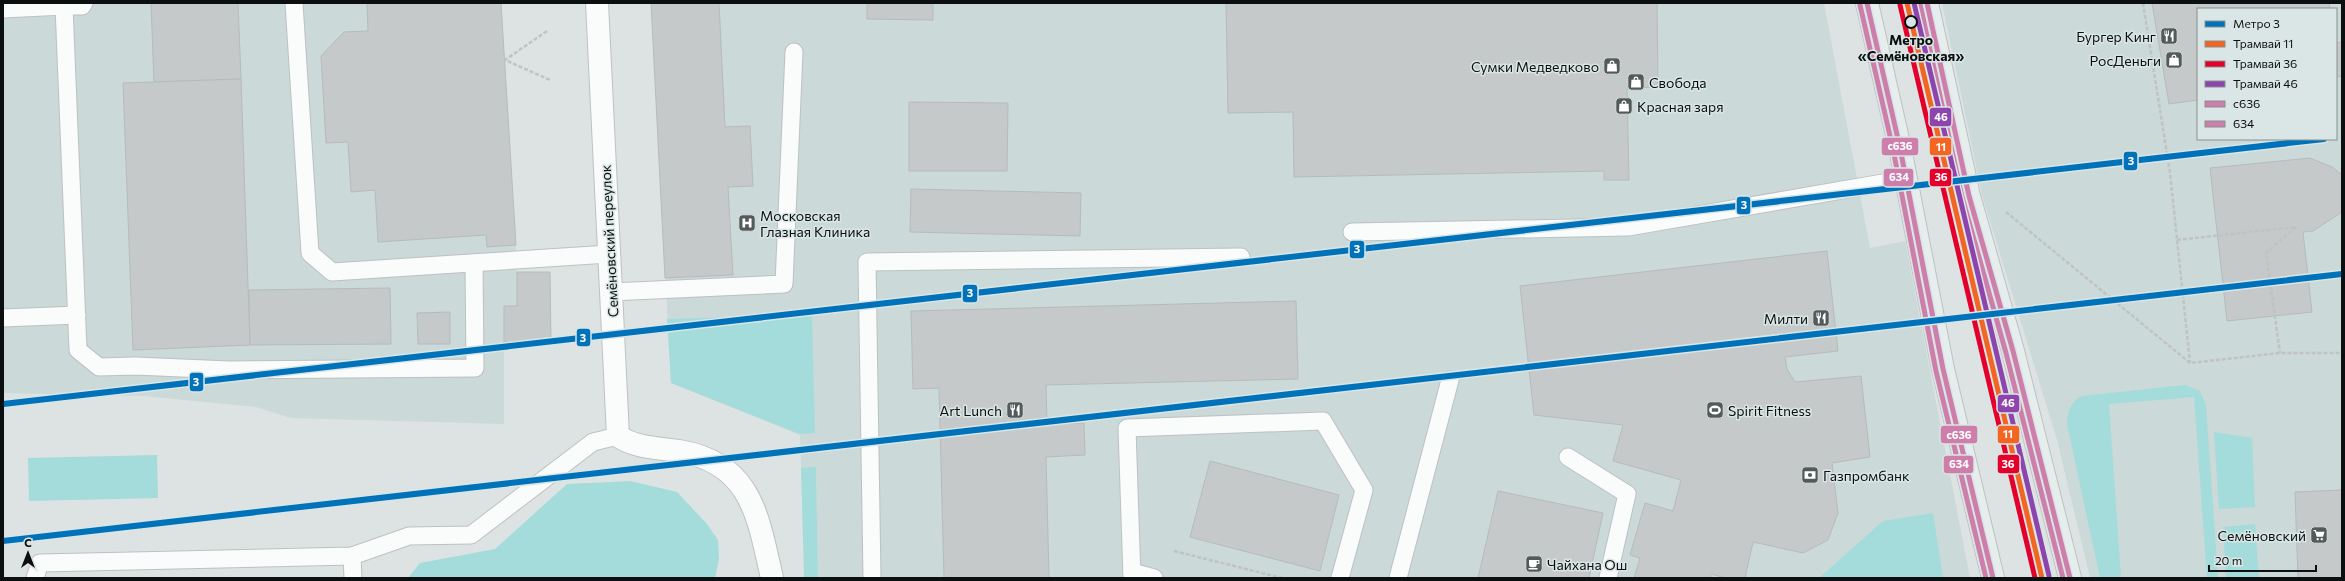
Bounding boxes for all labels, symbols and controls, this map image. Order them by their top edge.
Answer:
legend [2197,8,2337,140]
marker: Метро «Семёновская» [1904,15,1918,29]
text: Метро 3 [2233,16,2280,30]
restaurant icon: Бургер Кинг [2159,26,2179,46]
place label: Бургер Кинг [2076,28,2156,45]
place label: Метро «Семёновская» [1858,31,1964,64]
text: Трамвай 11 [2233,36,2294,50]
shop icon: РосДеньги [2164,50,2184,70]
place label: РосДеньги [2089,52,2161,69]
shop icon: Сумки Медведково [1602,56,1622,76]
text: Трамвай 36 [2233,56,2297,70]
place label: Сумки Медведково [1471,58,1599,75]
shop icon: Свобода [1626,72,1646,92]
place label: Свобода [1649,74,1707,91]
text: Трамвай 46 [2233,76,2298,90]
shop icon: Красная заря [1614,96,1634,116]
text: с636 [2233,96,2260,110]
place label: Красная заря [1637,98,1724,115]
line badge: 46 [1929,107,1952,127]
text: 46 [1934,110,1948,123]
text: 634 [2233,116,2254,130]
line badge: с636 [1881,137,1919,156]
line badge: 11 [1929,137,1952,156]
text: с636 [1887,139,1913,152]
text: 11 [1936,140,1946,153]
line badge: 3 [2123,151,2138,171]
text: 3 [2128,154,2134,167]
street label: Семёновский переулок [596,164,621,318]
line badge: 634 [1883,168,1914,187]
line badge: 36 [1929,168,1952,187]
text: 634 [1889,170,1909,183]
text: 36 [1934,170,1948,183]
line badge: 3 [1736,196,1751,215]
text: 3 [1741,198,1747,211]
place label: Московская Глазная Клиника [760,207,870,240]
hospital icon: Московская Глазная Клиника [737,213,757,233]
line badge: 3 [1349,240,1365,259]
text: 3 [1354,242,1360,255]
line badge: 3 [962,284,978,303]
text: 3 [967,286,973,299]
restaurant icon: Милти [1811,308,1831,328]
place label: Милти [1764,310,1808,327]
line badge: 3 [576,328,591,347]
text: 3 [580,331,586,344]
line badge: 3 [189,372,204,392]
text: 3 [193,375,199,388]
line badge: 46 [1997,394,2020,413]
text: 46 [2001,396,2015,409]
restaurant icon: Art Lunch [1005,400,1025,420]
sports icon: Spirit Fitness [1705,400,1725,420]
place label: Art Lunch [940,402,1002,419]
place label: Spirit Fitness [1728,402,1811,419]
line badge: с636 [1940,425,1978,444]
line badge: 11 [1997,425,2020,444]
text: 11 [2003,427,2013,440]
text: с636 [1946,428,1972,441]
line badge: 36 [1997,454,2020,474]
line badge: 634 [1943,455,1974,474]
text: 634 [1949,457,1969,470]
text: 36 [2001,457,2015,470]
bank icon: Газпромбанк [1800,465,1820,485]
place label: Газпромбанк [1823,467,1910,484]
supermarket icon: Семёновский [2309,525,2329,545]
place label: Семёновский [2217,527,2306,544]
north arrow [8,533,48,573]
text: С [24,536,32,549]
scale bar [2209,547,2316,573]
text: 20 m [2215,553,2242,567]
cafe icon: Чайхана Ош [1524,554,1544,574]
place label: Чайхана Ош [1547,556,1627,573]

